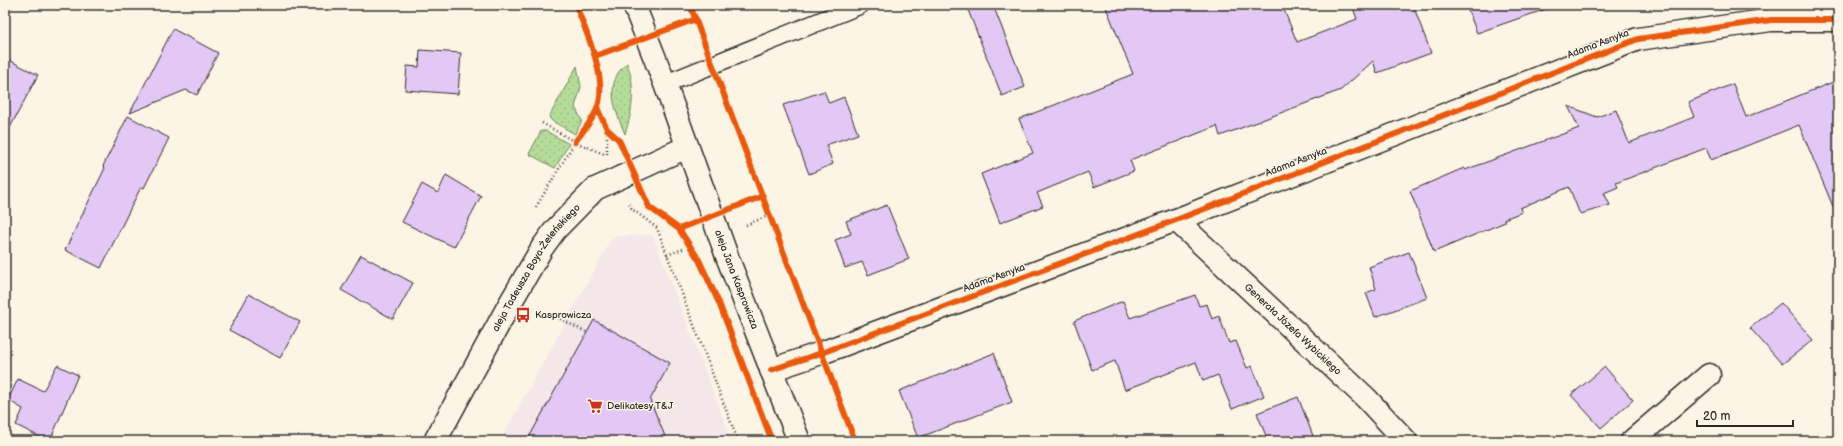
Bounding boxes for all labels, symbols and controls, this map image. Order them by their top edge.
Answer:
street label: Adama Asnyka [1565,27,1631,61]
street label: Adama Asnyka [1263,145,1329,179]
street label: aleja Tadeusza Boya-Żeleńskiego [490,202,583,334]
street label: aleja Jana Kasprowicza [712,228,761,331]
street label: Adama Asnyka [961,261,1027,295]
street label: Generała Józefa Wybickiego [1242,281,1344,378]
bus stop icon: Kasprowicza [514,306,532,324]
place label: Kasprowicza [535,309,592,321]
supermarket icon: Delikatesy T&J [586,397,604,415]
place label: Delikatesy T&J [607,400,674,412]
scale bar [1697,402,1793,428]
text: 20 m [1703,409,1730,424]

